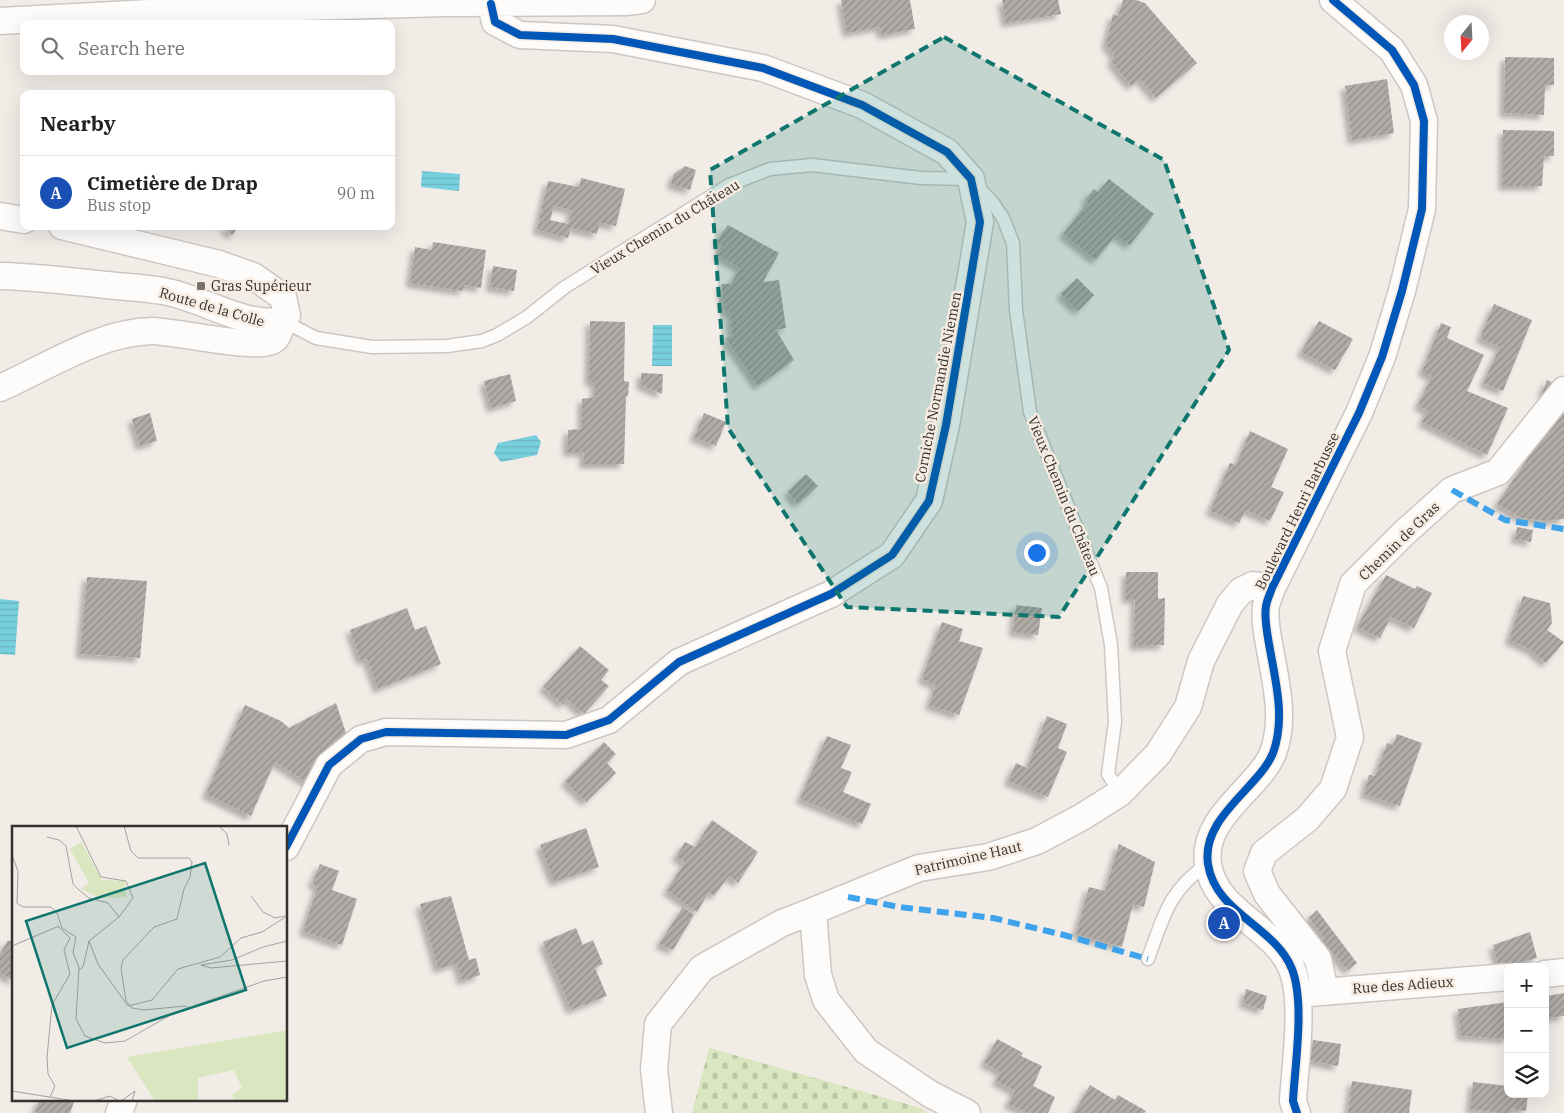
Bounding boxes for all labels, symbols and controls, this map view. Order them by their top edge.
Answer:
north arrow [1444,15,1489,60]
search box [20,20,395,75]
icon: search [38,34,66,62]
text: Search here [78,36,185,60]
text: Nearby [40,109,116,137]
text: Cimetière de Drap [87,171,258,195]
street label: Vieux Chemin du Château [587,175,743,279]
text: A [50,183,62,203]
text: 90 m [337,183,375,203]
text: Bus stop [87,195,151,215]
place label: Gras Supérieur [211,277,312,295]
marker: Gras Supérieur [195,280,207,292]
street label: Route de la Colle [157,283,267,331]
street label: Corniche Normandie Niemen [911,290,965,484]
street label: Vieux Chemin du Château [1024,414,1104,579]
street label: Boulevard Henri Barbusse [1251,429,1343,593]
street label: Chemin de Gras [1355,498,1443,584]
your location [1024,540,1050,566]
inset map [12,826,288,1100]
street label: Patrimoine Haut [913,837,1023,879]
pin: A [1208,904,1240,942]
map controls [1504,963,1549,1098]
button: + [1504,963,1549,1008]
street label: Rue des Adieux [1352,972,1454,998]
button: − [1504,1008,1549,1053]
button: layers [1504,1053,1549,1098]

